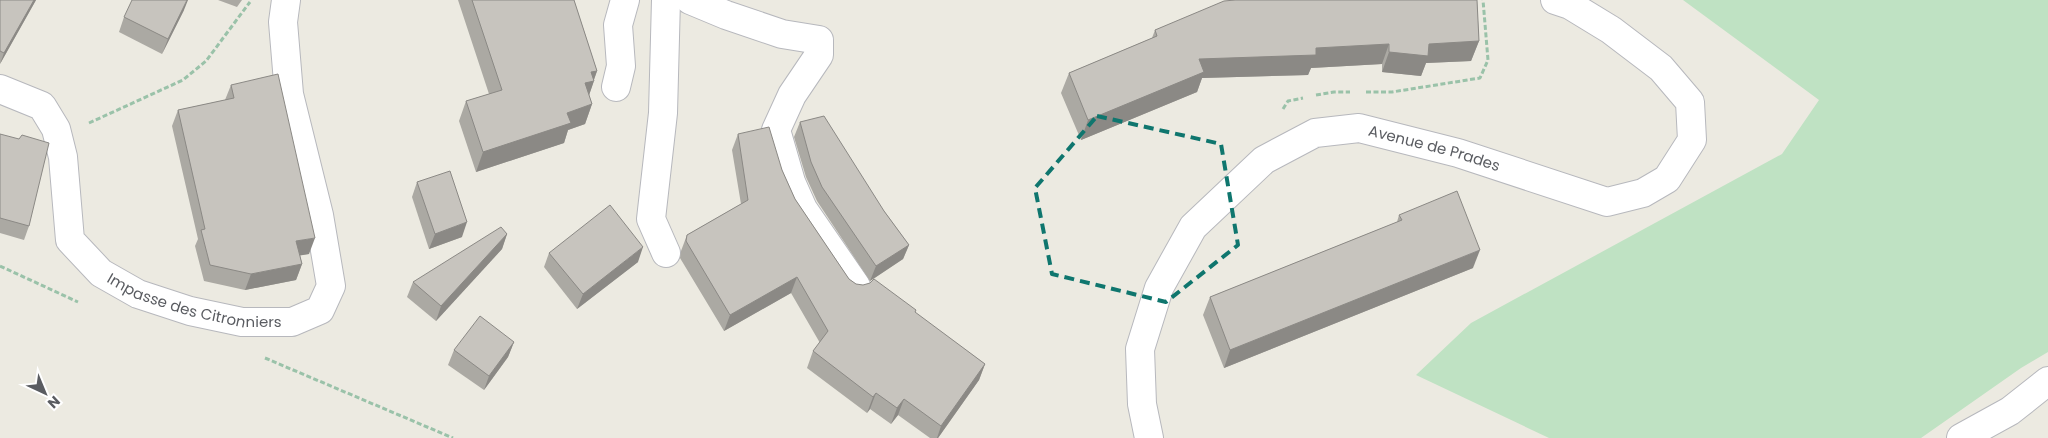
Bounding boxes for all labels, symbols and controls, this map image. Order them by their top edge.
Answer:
street label: Avenue de Prades [1366,120,1503,176]
street label: Impasse des Citronniers [104,268,282,333]
north arrow [20,368,70,418]
text: N [43,392,65,413]

